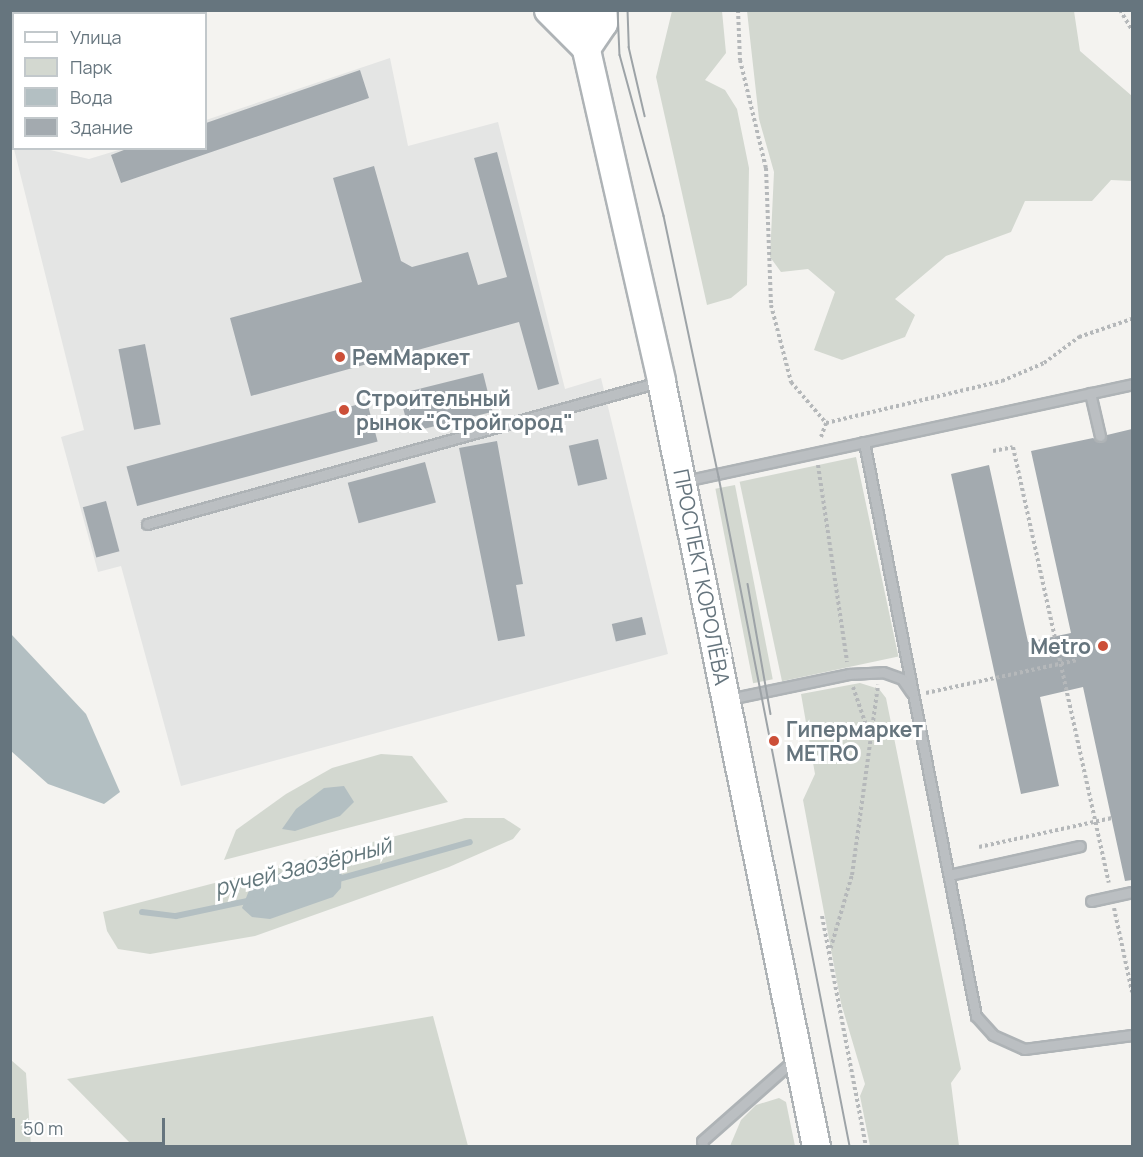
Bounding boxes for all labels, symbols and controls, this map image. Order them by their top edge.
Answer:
legend [12,12,207,150]
text: Улица [70,25,122,49]
text: Парк [70,55,112,79]
text: Вода [70,85,112,109]
text: Здание [70,115,133,139]
place label: РемМаркет [352,344,470,370]
marker: РемМаркет [333,350,347,364]
place label: Строительный рынок "Стройгород" [356,385,573,435]
marker: Строительный рынок "Стройгород" [337,403,351,417]
street label: ПРОСПЕКТ КОРОЛЁВА [669,466,735,688]
place label: Metro [1030,633,1091,659]
marker: Metro [1096,639,1110,653]
place label: Гипермаркет METRO [786,716,923,766]
marker: Гипермаркет METRO [767,734,781,748]
water label: ручей Заозёрный [212,832,394,902]
scale bar [15,1106,168,1144]
text: 50 m [23,1116,63,1140]

